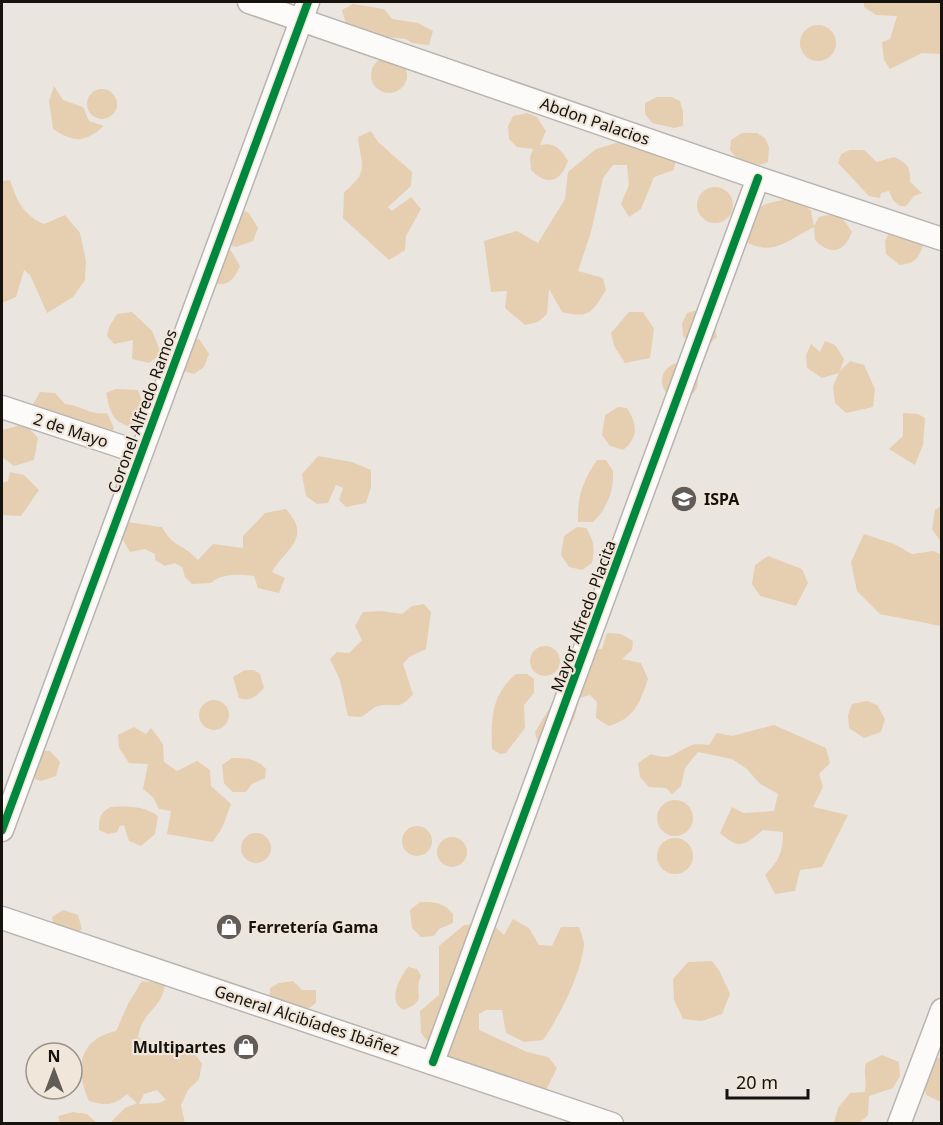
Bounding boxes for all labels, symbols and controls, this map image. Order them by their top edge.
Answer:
street label: Abdon Palacios [537,92,653,150]
street label: Coronel Alfredo Ramos [102,326,182,496]
street label: 2 de Mayo [31,408,111,452]
school or university icon: ISPA [669,484,699,514]
place label: ISPA [704,488,740,510]
street label: Mayor Alfredo Placita [545,537,621,695]
shop icon: Ferretería Gama [214,912,244,942]
place label: Ferretería Gama [248,916,378,938]
street label: General Alcibíades Ibáñez [212,980,402,1060]
shop icon: Multipartes [231,1032,261,1062]
place label: Multipartes [133,1036,226,1058]
north arrow [24,1041,84,1101]
text: N [47,1045,61,1067]
scale bar [727,1062,808,1100]
text: 20 m [736,1070,778,1094]

